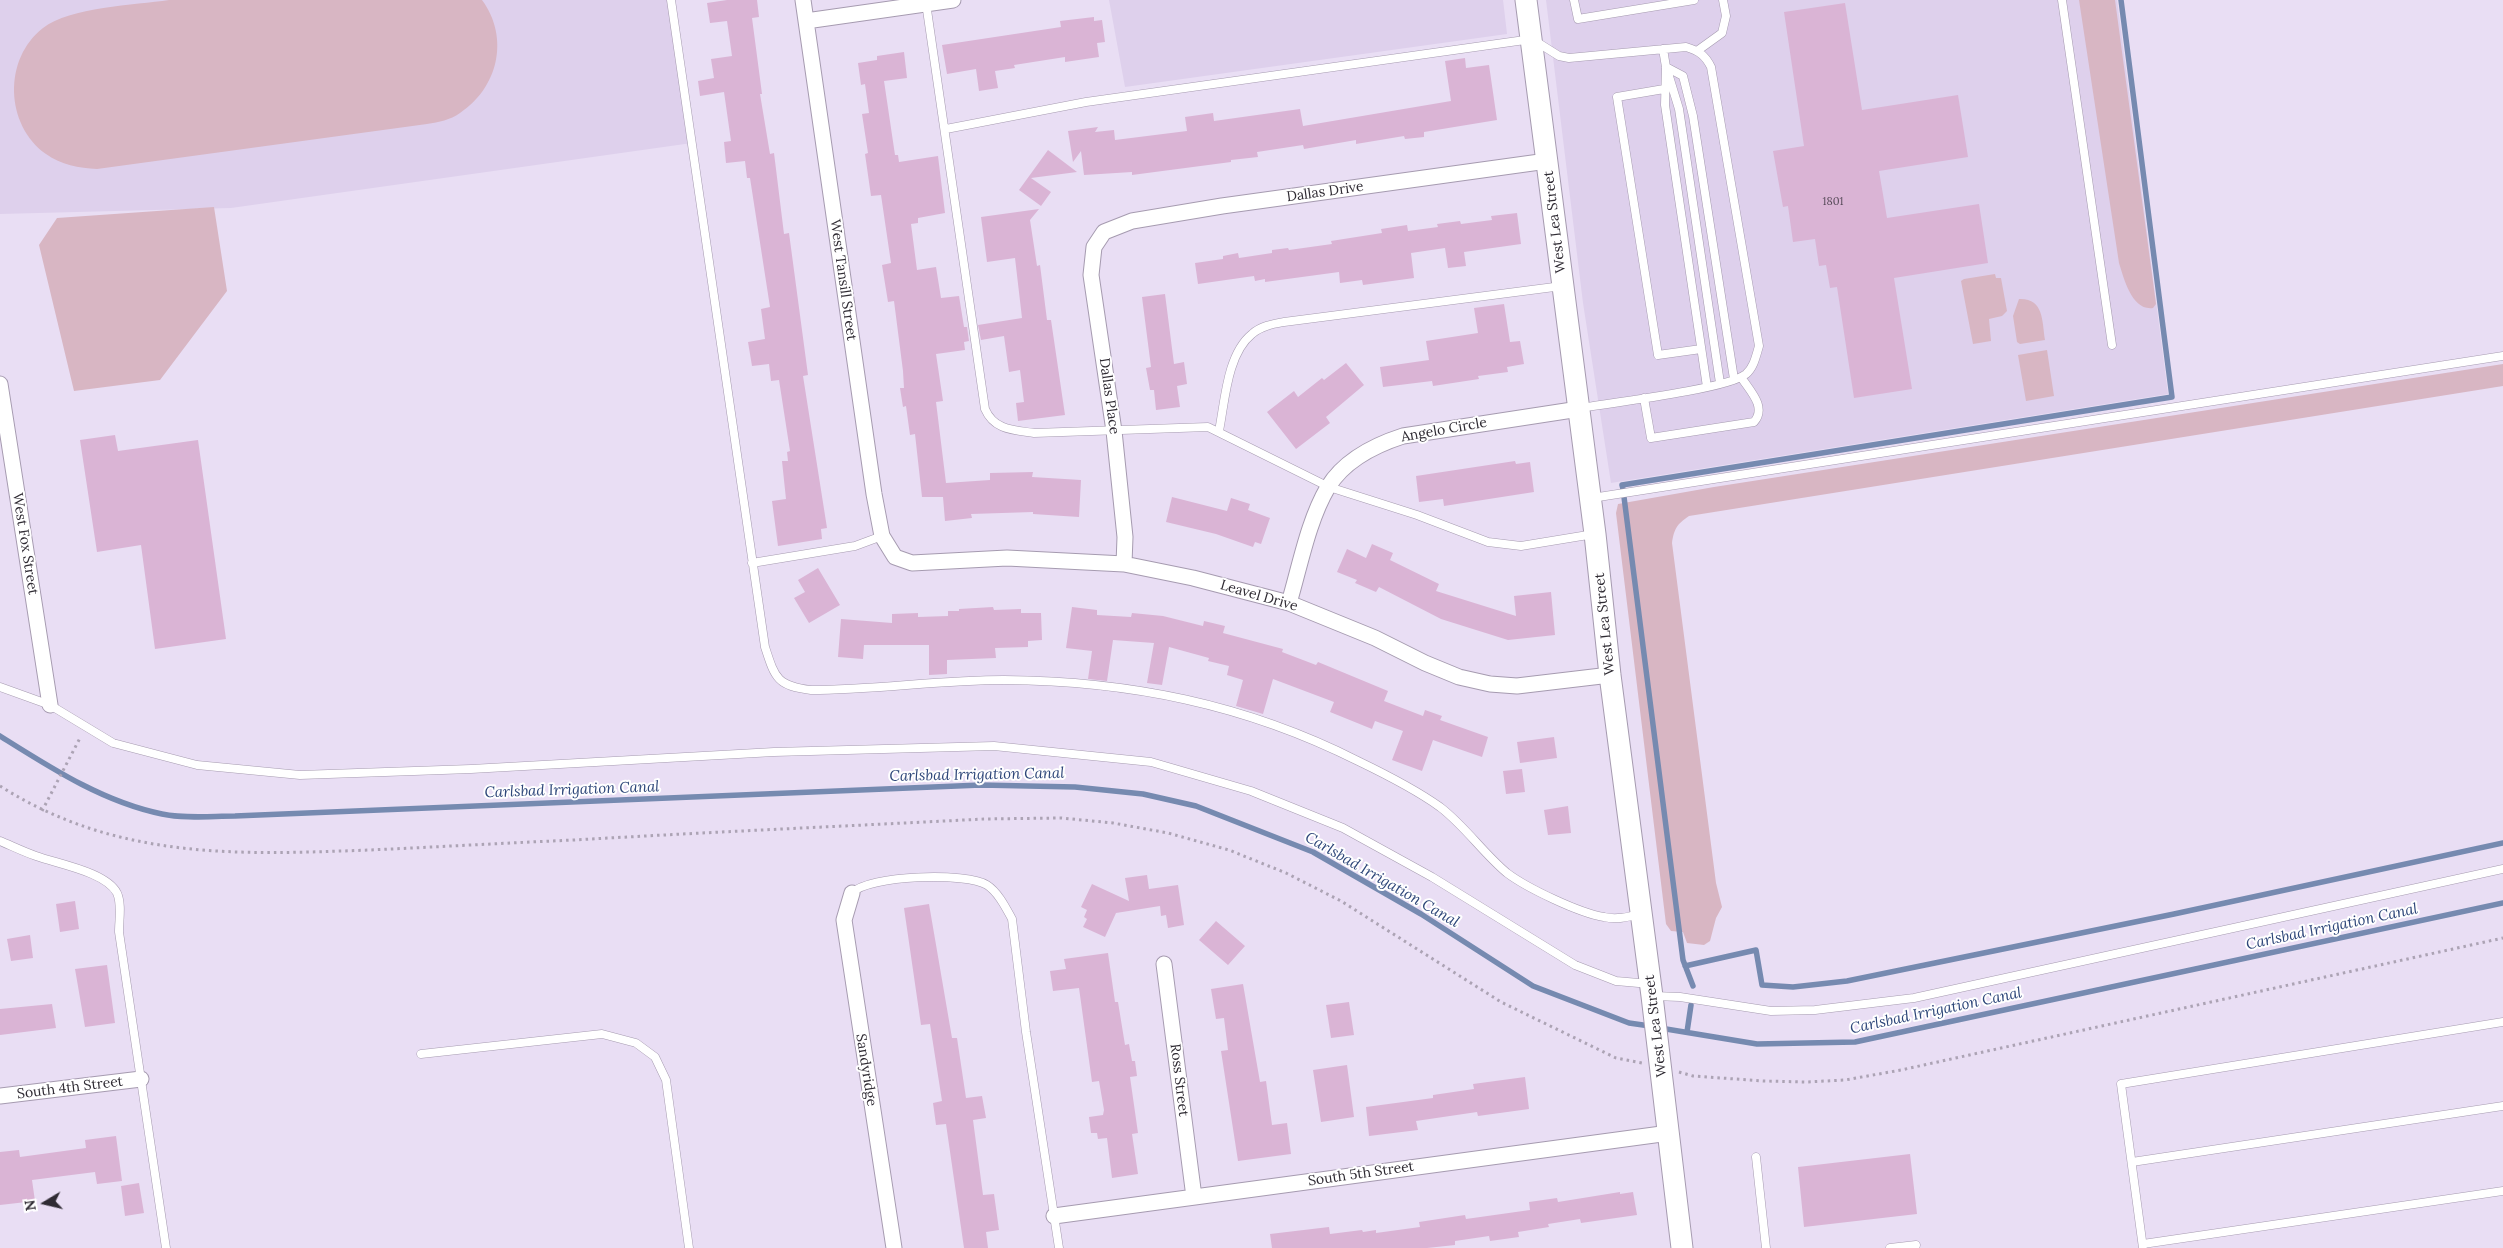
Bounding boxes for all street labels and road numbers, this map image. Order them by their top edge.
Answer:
street label: West Lea Street [1540,170,1570,274]
street label: Dallas Drive [1285,178,1365,206]
street label: West Tansill Street [826,218,860,342]
street label: Dallas Place [1095,357,1123,435]
street label: Angelo Circle [1400,414,1488,446]
street label: West Fox Street [9,492,41,596]
street label: West Lea Street [1591,572,1619,676]
street label: Leavel Drive [1218,577,1300,615]
street label: West Lea Street [1641,974,1671,1078]
street label: Sandyridge [852,1033,880,1107]
street label: Ross Street [1166,1043,1192,1117]
street label: South 4th Street [16,1073,124,1103]
street label: South 5th Street [1307,1158,1415,1190]

